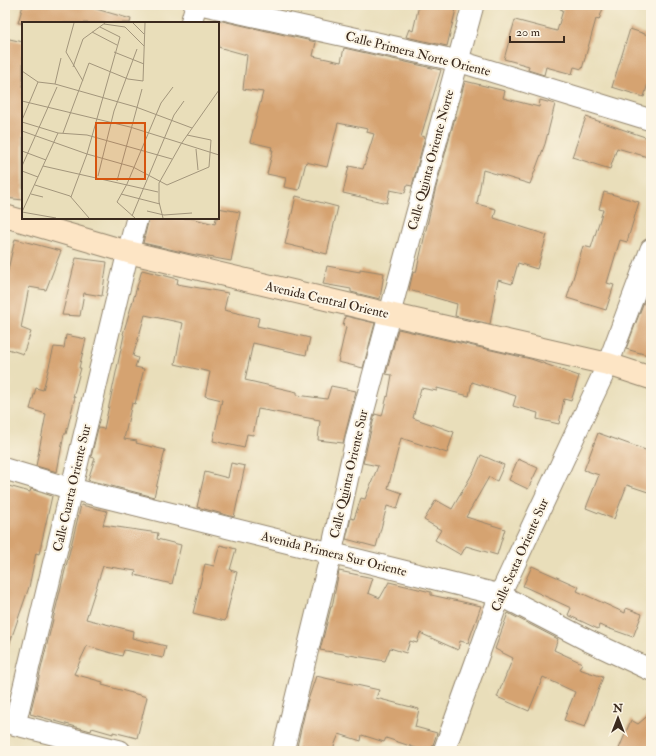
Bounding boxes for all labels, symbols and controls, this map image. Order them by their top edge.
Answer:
scale bar [510,18,564,44]
inset map [22,22,219,219]
text: 20 m [516,25,541,40]
street label: Calle Primera Norte Oriente [344,28,493,80]
street label: Calle Quinta Oriente Norte [405,87,458,232]
street label: Avenida Central Oriente [263,278,391,322]
street label: Calle Quinta Oriente Sur [326,408,372,540]
street label: Calle Cuarta Oriente Sur [50,423,94,553]
street label: Calle Sexta Oriente Sur [488,496,552,614]
street label: Avenida Primera Sur Oriente [258,528,409,580]
north arrow [598,698,638,738]
text: N [612,702,624,715]

